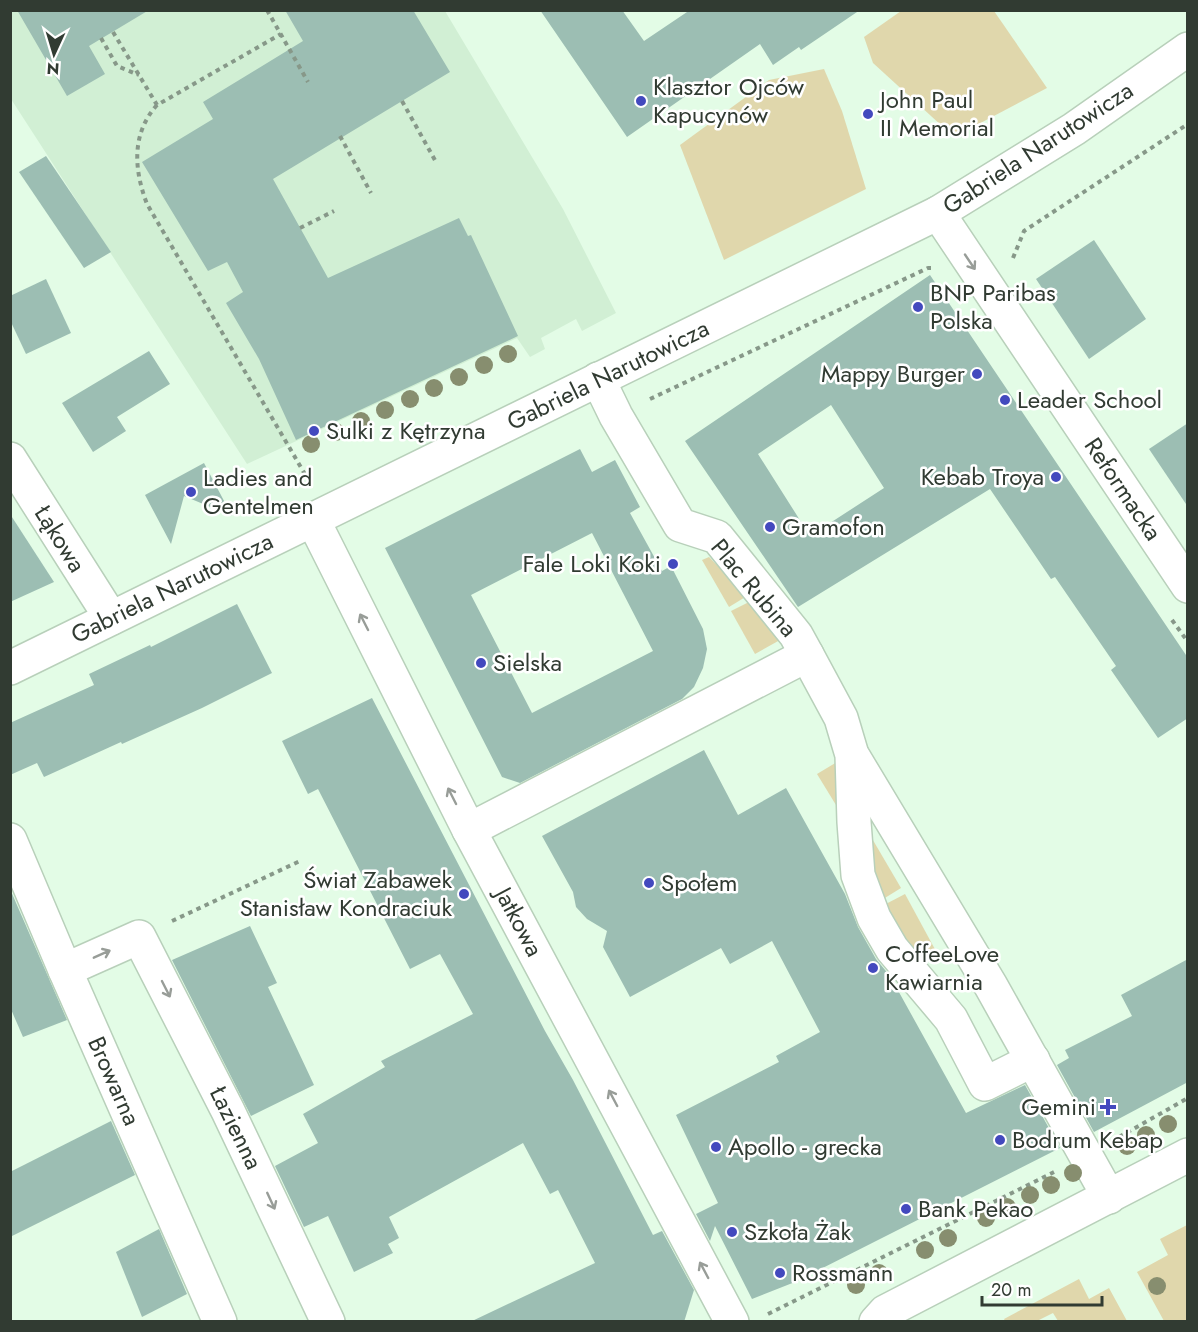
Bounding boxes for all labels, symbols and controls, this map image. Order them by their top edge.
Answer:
north arrow [24,24,84,84]
text: N [46,57,60,80]
place label: Klasztor Ojców Kapucynów [653,69,805,132]
street label: Gabriela Narutowicza [936,73,1140,222]
place label: John Paul II Memorial [877,82,994,145]
marker: Klasztor Ojców Kapucynów [634,94,648,108]
marker: John Paul II Memorial [861,107,875,121]
one-way arrow [964,253,976,270]
place label: BNP Paribas Polska [930,275,1056,338]
marker: BNP Paribas Polska [911,300,925,314]
street label: Gabriela Narutowicza [501,310,715,439]
place label: Mappy Burger [821,356,966,391]
marker: Mappy Burger [970,367,984,381]
place label: Leader School [1017,382,1162,417]
marker: Leader School [998,393,1012,407]
place label: Sulki z Kętrzyna [326,413,486,448]
marker: Sulki z Kętrzyna [307,424,321,438]
street label: Reformacka [1076,430,1171,547]
place label: Kebab Troya [921,459,1044,494]
place label: Ladies and Gentelmen [203,460,314,523]
marker: Kebab Troya [1049,470,1063,484]
marker: Ladies and Gentelmen [184,485,198,499]
street label: Łąkowa [26,498,95,579]
place label: Gramofon [782,509,885,544]
marker: Gramofon [763,520,777,534]
street label: Gabriela Narutowicza [65,523,279,652]
street label: Plac Rubina [703,531,806,645]
place label: Fale Loki Koki [522,546,661,581]
marker: Fale Loki Koki [666,557,680,571]
one-way arrow [358,613,369,631]
place label: Sielska [493,645,562,680]
marker: Sielska [474,656,488,670]
one-way arrow [446,787,457,805]
place label: Świat Zabawek Stanisław Kondraciuk [240,862,452,925]
place label: Społem [661,865,738,900]
marker: Społem [642,876,656,890]
street label: Jatkowa [485,878,552,963]
marker: Świat Zabawek Stanisław Kondraciuk [457,887,471,901]
place label: CoffeeLove Kawiarnia [885,936,999,999]
one-way arrow [92,947,110,959]
marker: CoffeeLove Kawiarnia [866,961,880,975]
one-way arrow [160,979,172,997]
street label: Browarna [79,1031,150,1131]
street label: Łazienna [201,1079,272,1175]
one-way arrow [607,1089,618,1107]
place label: Gemini [1021,1089,1096,1124]
marker: Gemini [1101,1100,1115,1114]
place label: Bodrum Kebap [1012,1122,1163,1157]
place label: Apollo - grecka [728,1129,882,1164]
marker: Bodrum Kebap [993,1133,1007,1147]
marker: Apollo - grecka [709,1140,723,1154]
place label: Bank Pekao [918,1191,1033,1226]
one-way arrow [265,1192,277,1210]
marker: Bank Pekao [899,1202,913,1216]
place label: Szkoła Żak [744,1214,851,1249]
marker: Szkoła Żak [725,1225,739,1239]
place label: Rossmann [792,1255,893,1290]
one-way arrow [698,1262,710,1279]
marker: Rossmann [773,1266,787,1280]
scale bar [982,1269,1102,1307]
text: 20 m [991,1277,1031,1303]

